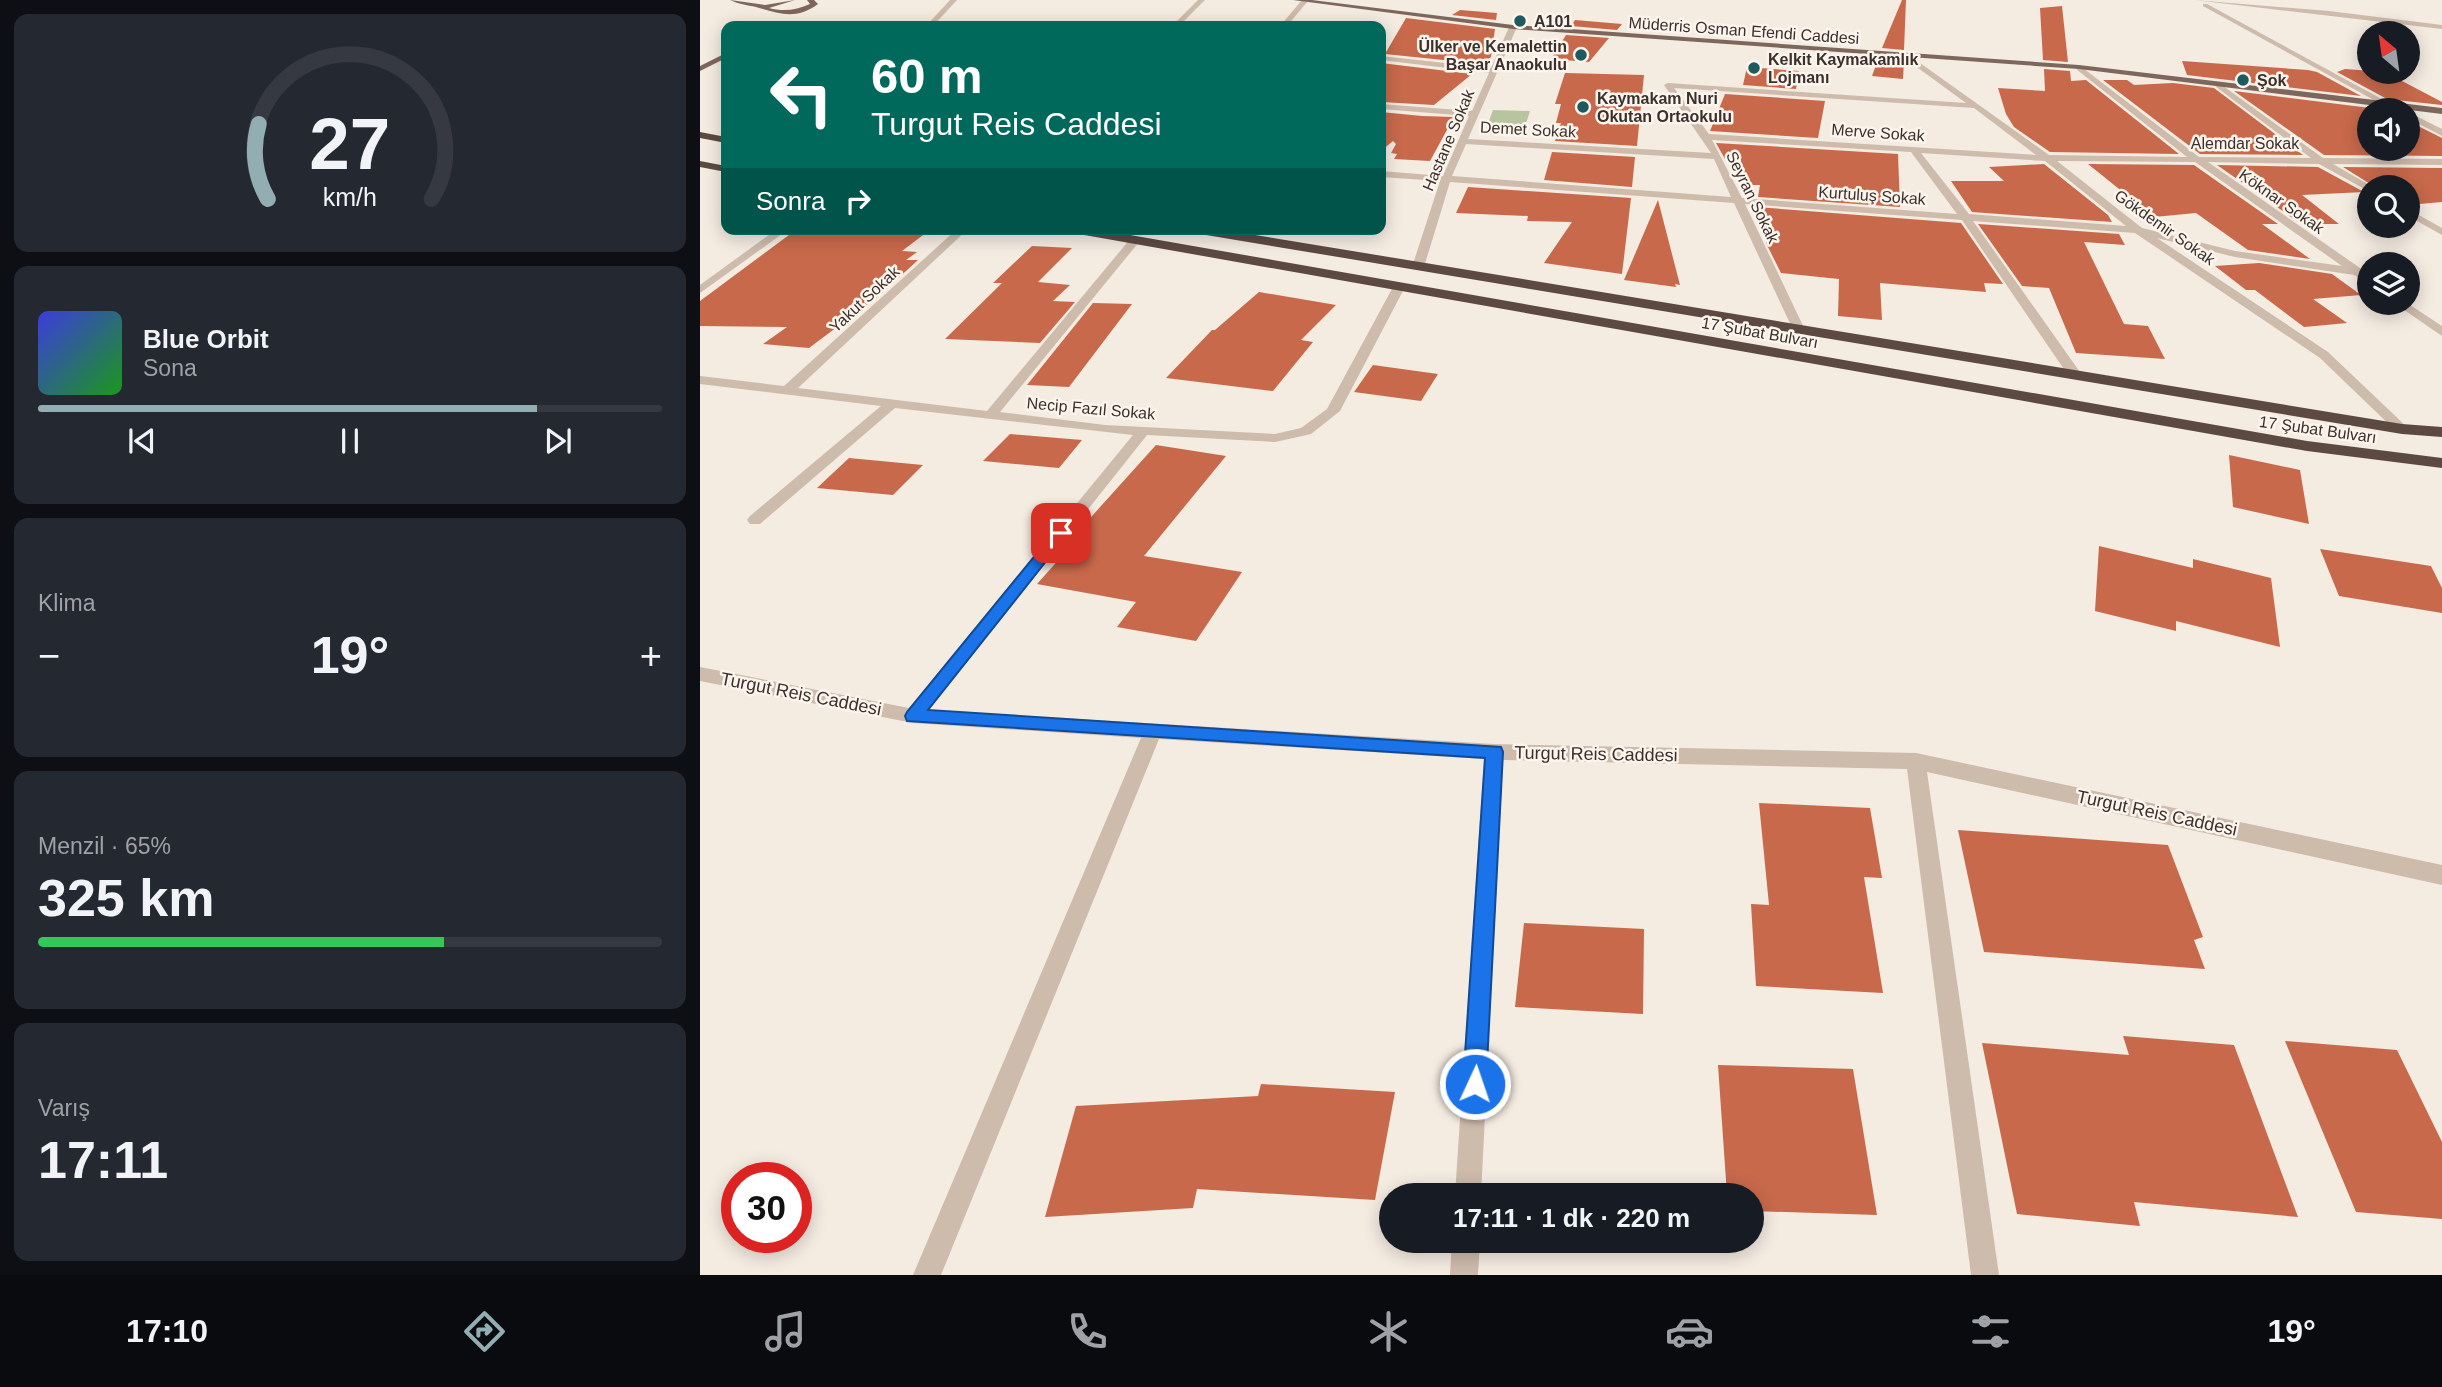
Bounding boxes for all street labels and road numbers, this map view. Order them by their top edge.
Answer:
street label: Müderris Osman Efendi Caddesi [1628,14,1860,47]
street label: Hastane Sokak [1419,86,1478,193]
street label: Demet Sokak [1480,118,1577,141]
street label: Merve Sokak [1831,121,1926,144]
street label: Alemdar Sokak [2191,135,2300,152]
street label: Seyran Sokak [1723,149,1782,247]
street label: Köknar Sokak [2236,166,2328,238]
street label: Kurtuluş Sokak [1818,183,1927,208]
street label: Gökdemir Sokak [2111,187,2219,269]
street label: Yakut Sokak [826,262,903,336]
street label: 17 Şubat Bulvarı [1700,314,1820,351]
street label: Necip Fazıl Sokak [1026,394,1157,423]
street label: 17 Şubat Bulvarı [2258,413,2378,446]
street label: Turgut Reis Caddesi [719,669,883,719]
street label: Turgut Reis Caddesi [1514,743,1678,765]
street label: Turgut Reis Caddesi [2075,786,2239,840]

